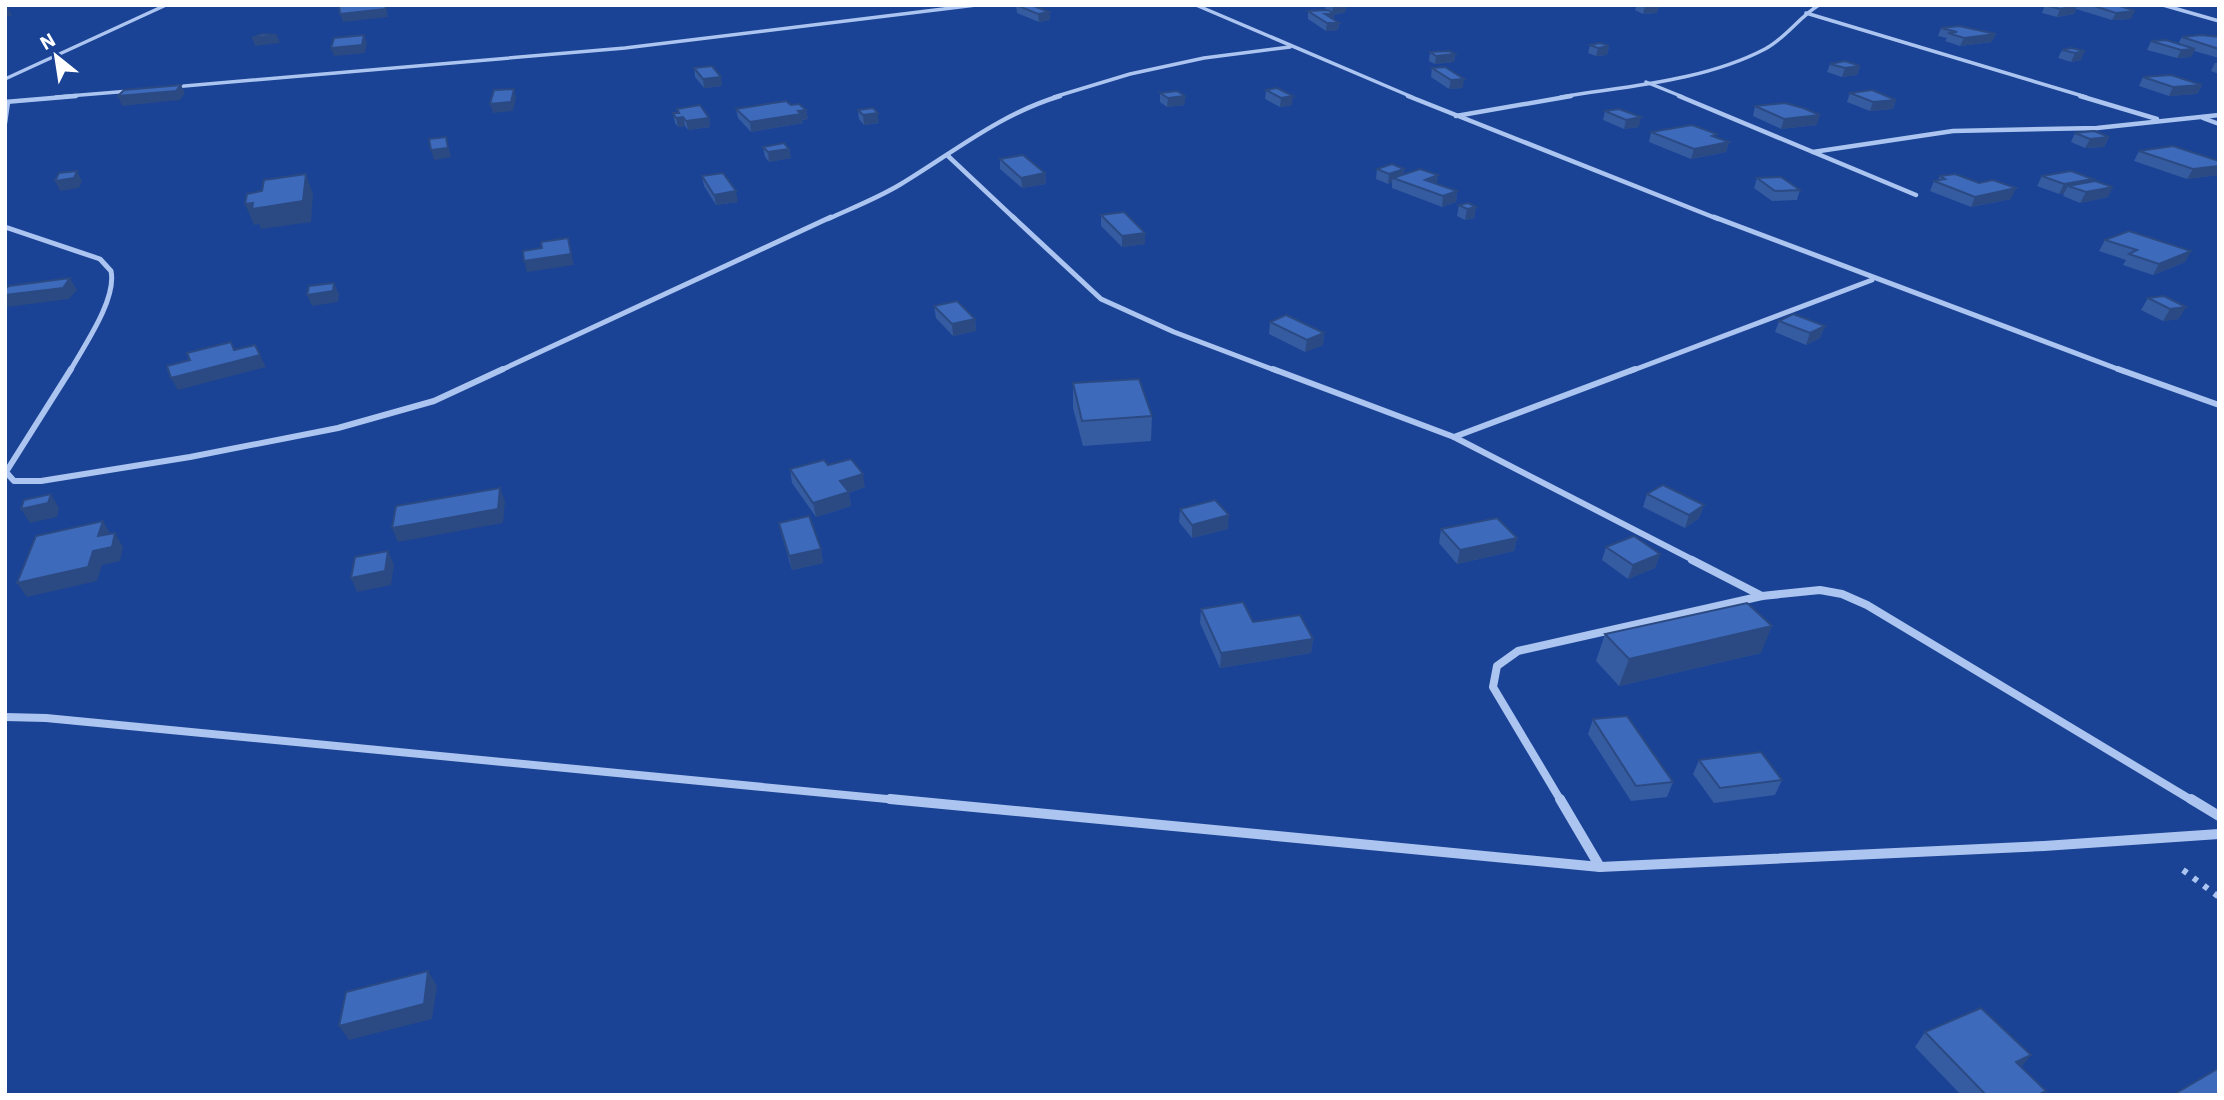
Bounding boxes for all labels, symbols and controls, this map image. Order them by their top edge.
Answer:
north arrow [21,21,91,91]
text: N [36,27,59,55]

